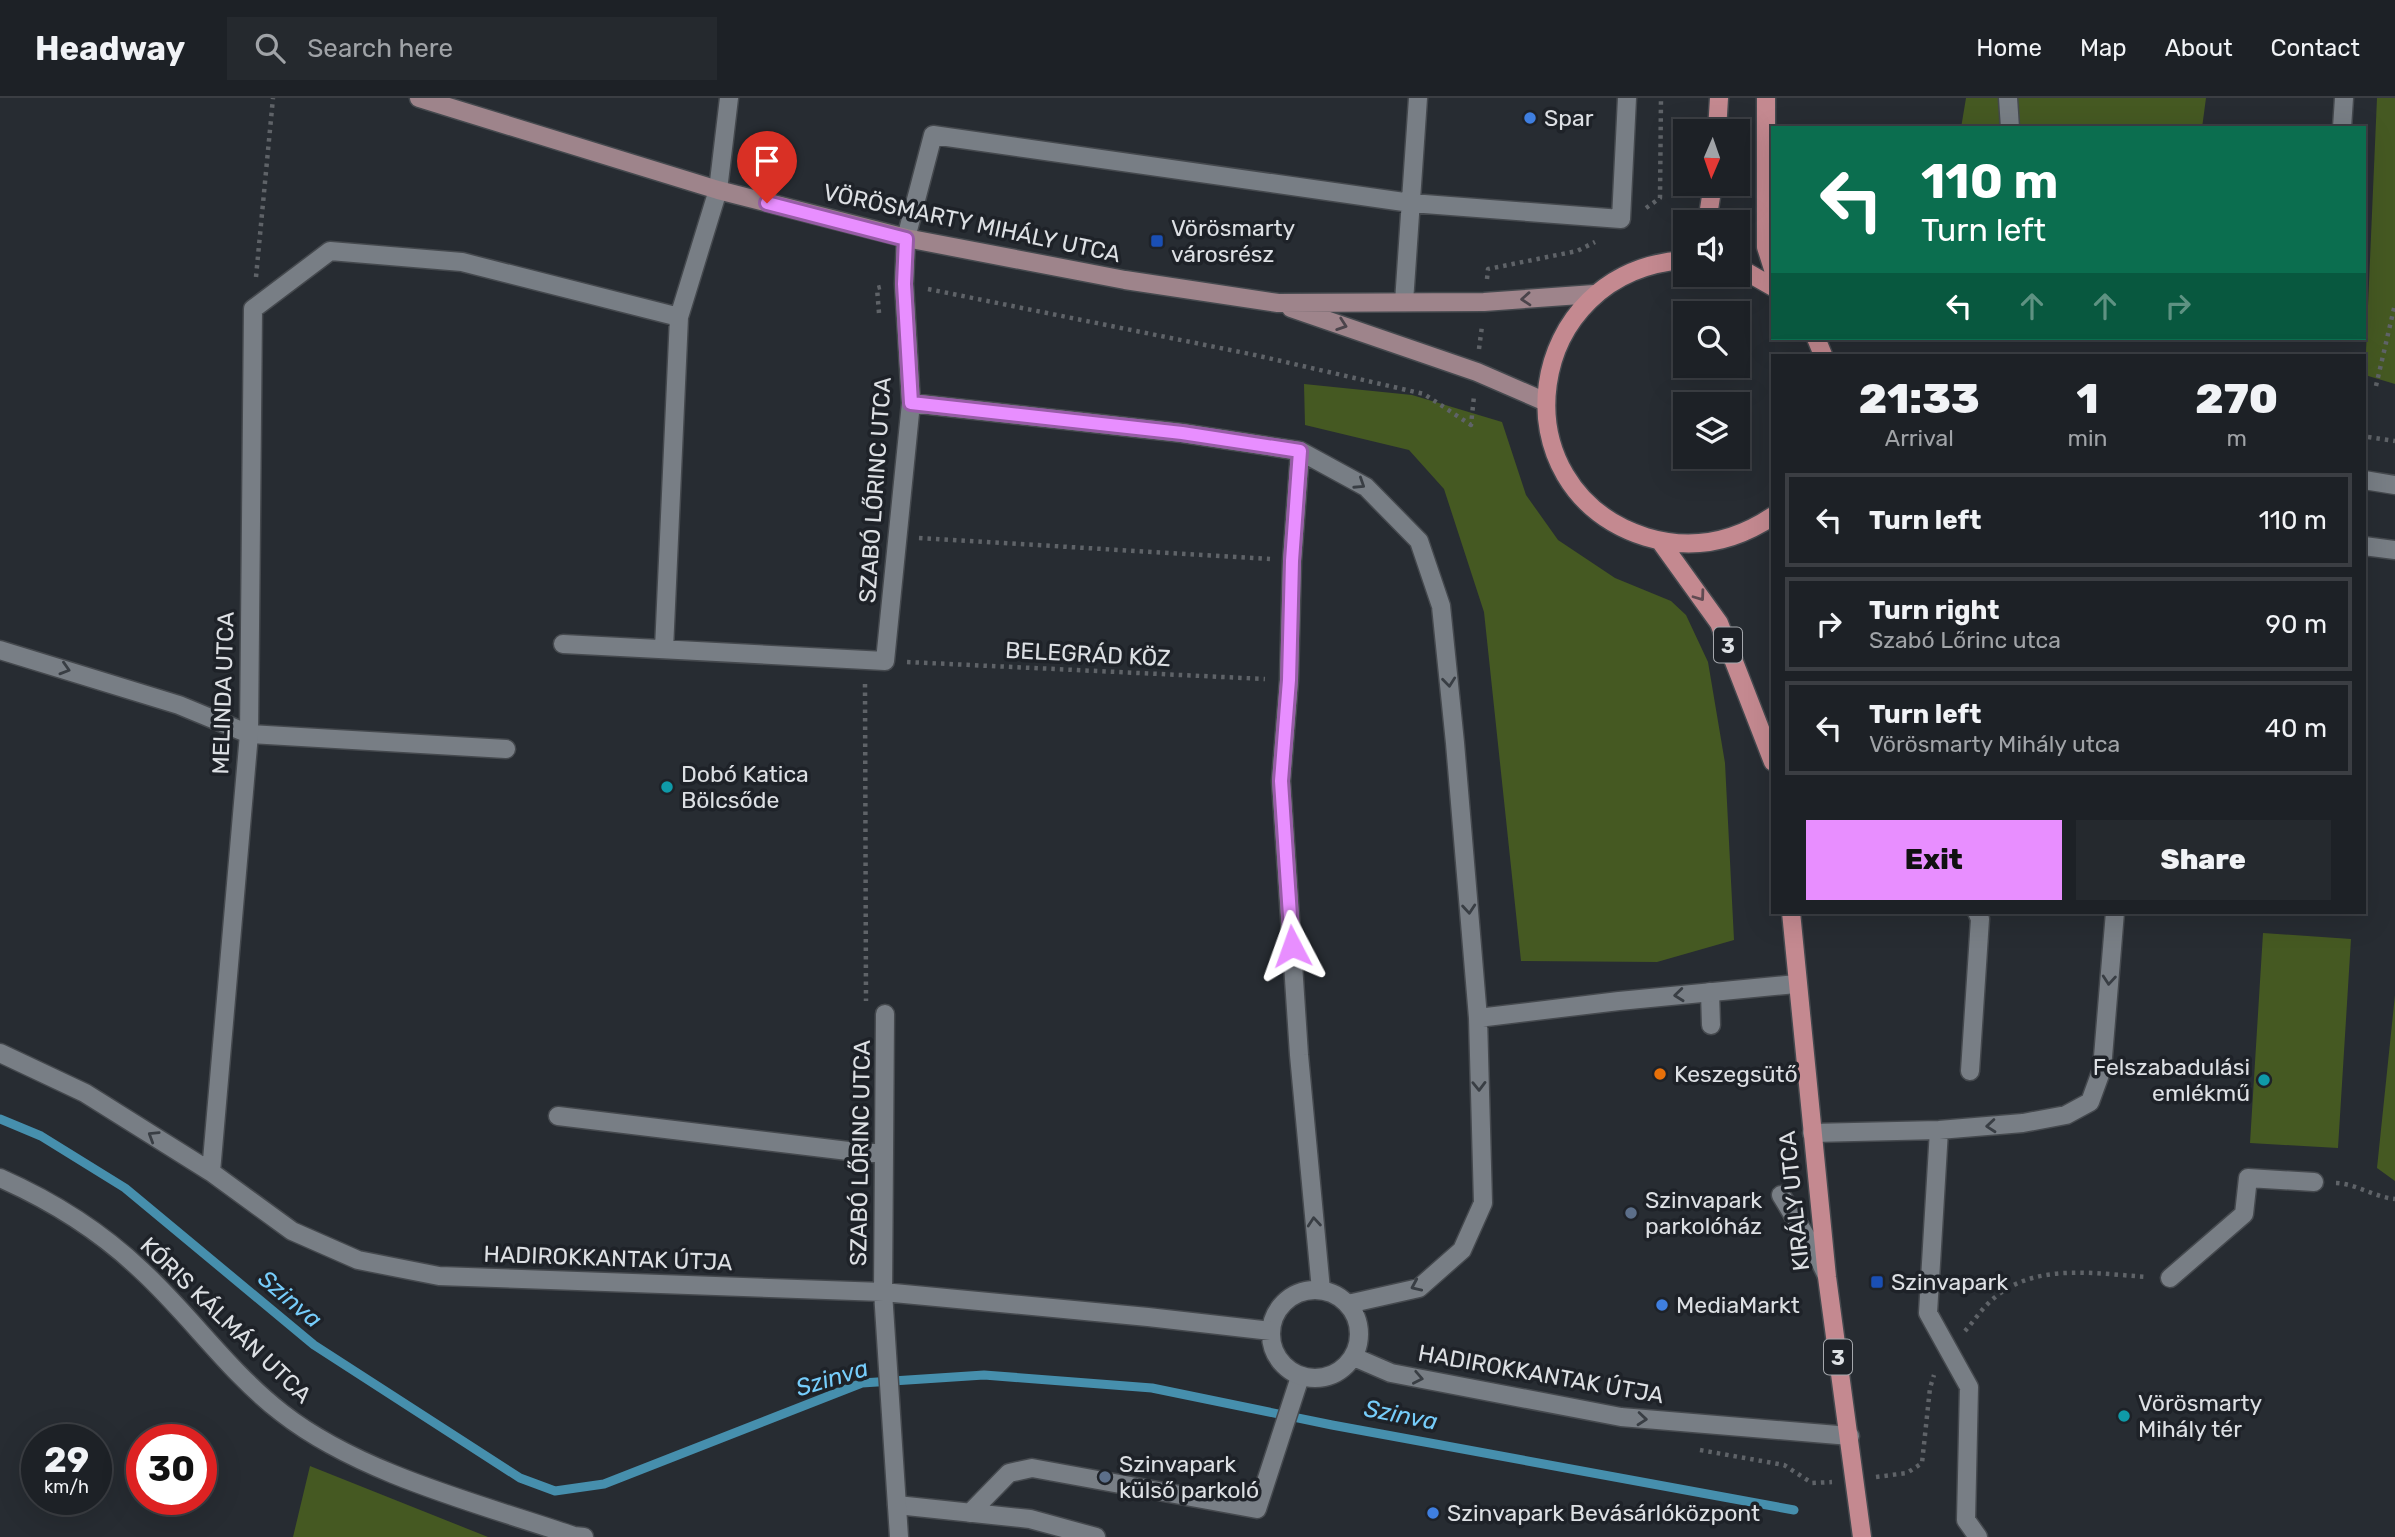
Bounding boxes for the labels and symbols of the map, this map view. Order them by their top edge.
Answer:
place label: Spar [1544,104,1594,132]
marker: Spar [1522,110,1538,126]
north arrow [1673,119,1750,196]
pin [737,131,797,203]
street label: VÖRÖSMARTY MIHÁLY UTCA [821,178,1123,268]
place label: Vörösmarty városrész [1171,214,1295,268]
marker: Vörösmarty városrész [1149,233,1165,249]
one-way arrow [1521,291,1532,306]
one-way arrow [1336,317,1348,331]
street label: SZABÓ LŐRINC UTCA [853,376,897,604]
one-way arrow [1352,476,1365,489]
one-way arrow [1692,588,1704,601]
street label: MELINDA UTCA [206,611,240,775]
road number: 3 [1714,628,1742,662]
street label: BELEGRÁD KÖZ [1004,636,1172,672]
one-way arrow [59,661,71,676]
one-way arrow [1441,677,1456,688]
place label: Dobó Katica Bölcsőde [681,760,809,814]
marker: Dobó Katica Bölcsőde [659,779,675,795]
one-way arrow [1461,904,1476,915]
position arrow [1255,909,1329,983]
one-way arrow [2102,975,2117,986]
one-way arrow [1674,987,1685,1002]
street label: SZABÓ LŐRINC UTCA [844,1040,876,1266]
place label: Felszabadulási emlékmű [2093,1053,2250,1107]
place label: Keszegsütő [1674,1060,1798,1088]
marker: Keszegsütő [1652,1066,1668,1082]
marker: Felszabadulási emlékmű [2256,1072,2272,1088]
one-way arrow [1471,1081,1486,1092]
one-way arrow [1985,1118,1996,1133]
street label: KIRÁLY UTCA [1773,1130,1815,1272]
one-way arrow [148,1131,161,1144]
place label: Szinvapark parkolóház [1645,1186,1762,1240]
marker: Szinvapark parkolóház [1623,1205,1639,1221]
one-way arrow [1307,1216,1322,1227]
street label: KÓRIS KÁLMÁN UTCA [135,1231,317,1409]
street label: HADIROKKANTAK ÚTJA [483,1240,733,1276]
water label: Szinva [253,1264,327,1334]
place label: Szinvapark [1891,1268,2008,1296]
marker: Szinvapark [1869,1274,1885,1290]
one-way arrow [1411,1278,1423,1292]
place label: MediaMarkt [1676,1291,1800,1319]
marker: MediaMarkt [1654,1297,1670,1313]
street label: HADIROKKANTAK ÚTJA [1416,1339,1666,1409]
road number: 3 [1824,1340,1852,1374]
water label: Szinva [792,1354,872,1402]
one-way arrow [1412,1370,1424,1385]
place label: Vörösmarty Mihály tér [2138,1389,2262,1443]
water label: Szinva [1362,1394,1440,1436]
marker: Vörösmarty Mihály tér [2116,1408,2132,1424]
one-way arrow [1637,1411,1648,1426]
speed limit sign: 30 [126,1424,217,1515]
place label: Szinvapark külső parkoló [1119,1450,1259,1504]
marker: Szinvapark külső parkoló [1097,1469,1113,1485]
place label: Szinvapark Bevásárlóközpont [1447,1499,1760,1527]
marker: Szinvapark Bevásárlóközpont [1425,1505,1441,1521]

